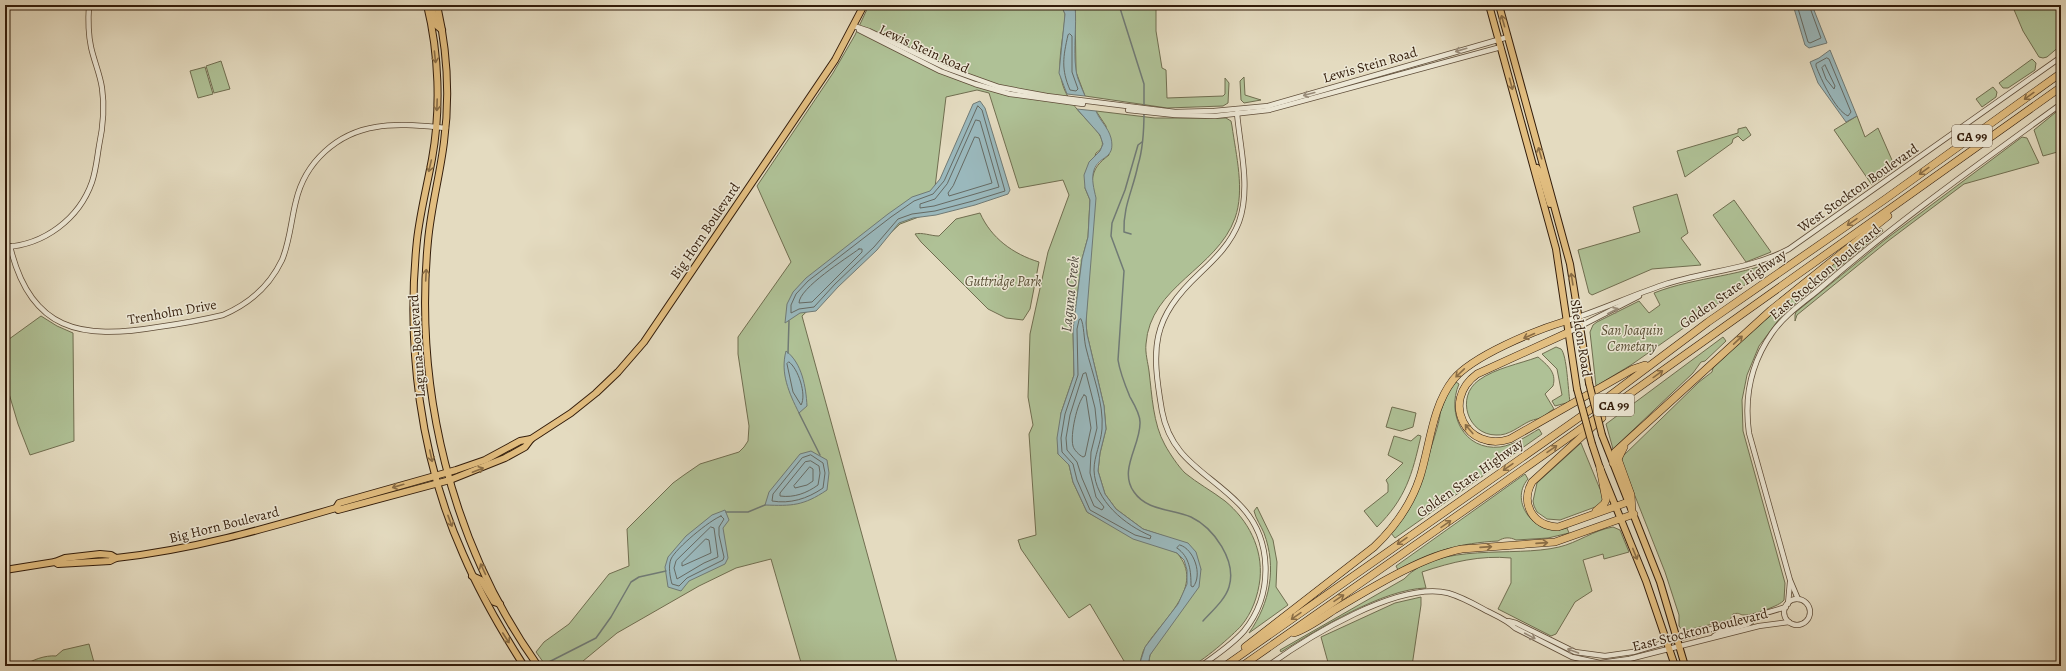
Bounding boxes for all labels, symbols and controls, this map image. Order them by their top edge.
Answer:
one-way arrow [1499,15,1506,28]
street label: Lewis Stein Road [876,20,973,78]
street label: Lewis Stein Road [1321,42,1420,88]
one-way arrow [1455,47,1468,54]
one-way arrow [431,50,439,63]
one-way arrow [1508,78,1515,91]
one-way arrow [1303,91,1316,98]
one-way arrow [2024,92,2035,100]
one-way arrow [433,98,441,111]
road number: CA 99 [1952,125,1992,147]
street label: West Stockton Boulevard [1793,139,1922,237]
one-way arrow [1536,147,1543,160]
one-way arrow [426,159,434,172]
one-way arrow [1918,167,1929,176]
street label: Big Horn Boulevard [666,179,745,283]
one-way arrow [1847,218,1858,226]
street label: East Stockton Boulevard [1766,220,1885,324]
street label: Golden State Highway [1676,244,1791,333]
water label: Laguna Creek [1056,255,1084,333]
one-way arrow [422,269,429,282]
park label: Guttridge Park [965,272,1041,291]
one-way arrow [1568,273,1576,286]
street label: Laguna Boulevard [404,294,430,398]
street label: Trenholm Drive [126,295,218,329]
street label: Sheldon Road [1565,298,1597,379]
one-way arrow [1607,307,1619,314]
park label: San Joaquin Cemetary [1601,321,1663,356]
one-way arrow [1524,333,1536,340]
one-way arrow [1733,335,1743,345]
one-way arrow [1455,368,1465,378]
one-way arrow [1653,370,1664,378]
road number: CA 99 [1594,394,1634,416]
one-way arrow [1465,424,1473,435]
street label: Golden State Highway [1413,433,1528,522]
one-way arrow [1547,445,1558,453]
one-way arrow [428,449,436,462]
one-way arrow [1503,463,1514,471]
one-way arrow [472,465,484,473]
one-way arrow [392,483,405,490]
street label: Big Horn Boulevard [167,502,281,548]
one-way arrow [446,514,454,526]
one-way arrow [1440,520,1451,528]
one-way arrow [1396,537,1407,545]
one-way arrow [1535,540,1548,547]
one-way arrow [1479,544,1492,551]
one-way arrow [1632,548,1639,560]
one-way arrow [479,564,486,576]
one-way arrow [1334,594,1345,602]
street label: East Stockton Boulevard [1630,604,1770,656]
one-way arrow [1290,612,1301,620]
one-way arrow [502,632,510,643]
one-way arrow [1524,633,1536,640]
one-way arrow [1568,647,1580,655]

